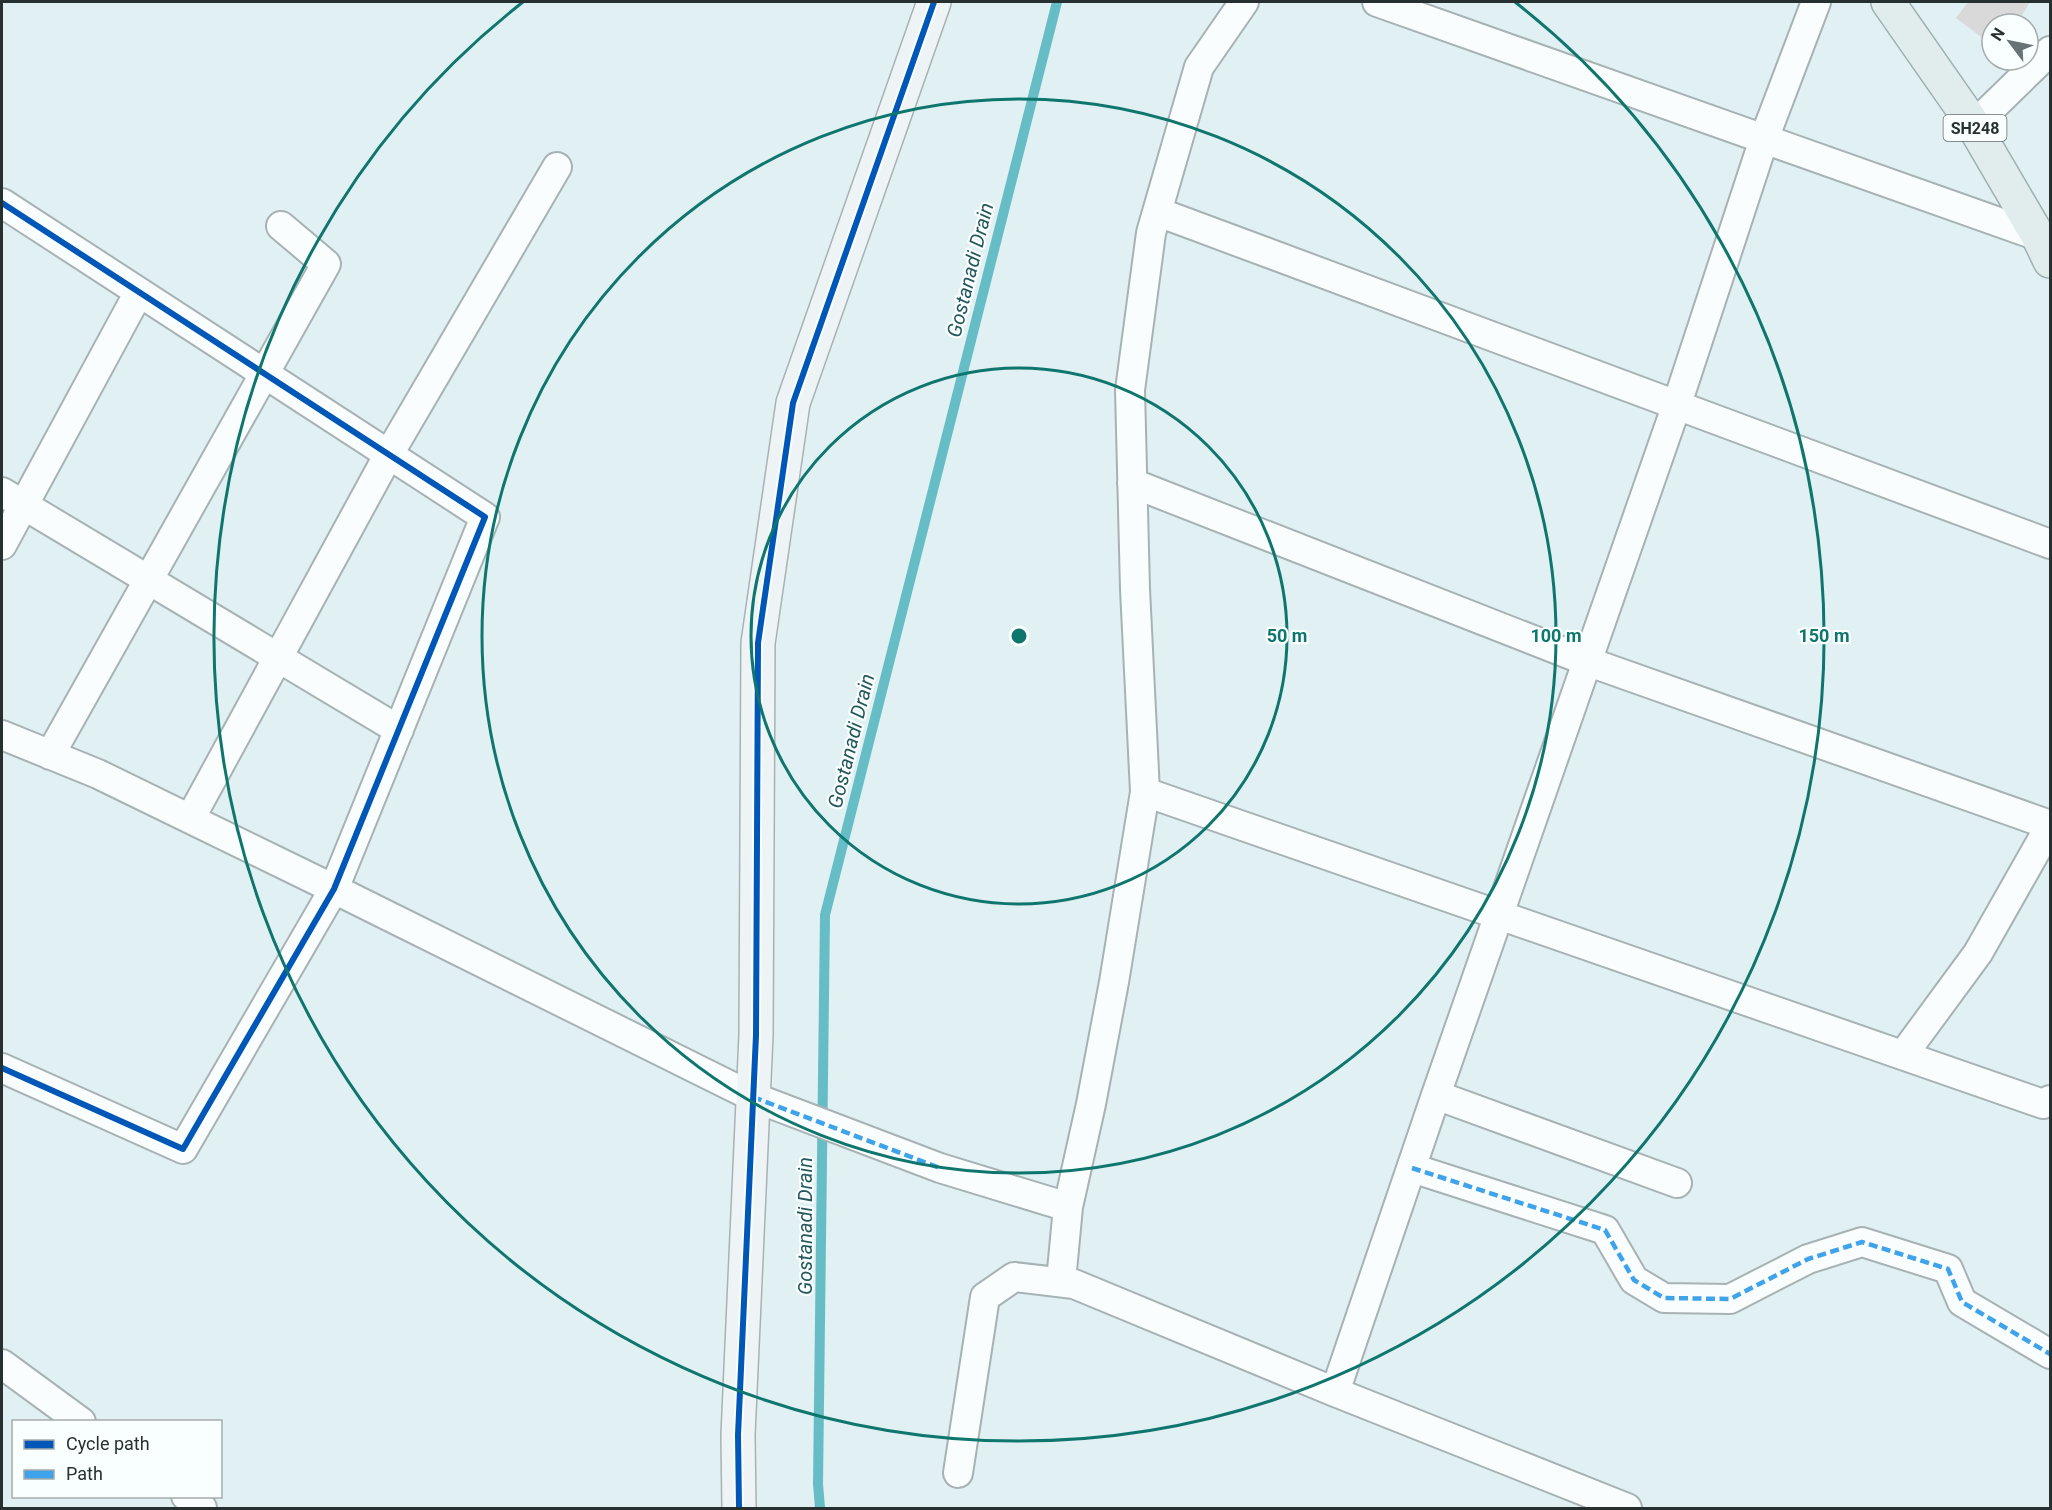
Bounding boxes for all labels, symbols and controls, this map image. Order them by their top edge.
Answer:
north arrow [1980,12,2040,72]
text: N [1987,24,2009,44]
road number: SH248 [1944,115,2006,141]
water label: Gostanadi Drain [942,200,998,340]
text: 50 m [1267,625,1307,646]
text: 100 m [1530,625,1582,646]
text: 150 m [1798,625,1850,646]
centre of rings [1009,626,1029,646]
water label: Gostanadi Drain [823,671,879,811]
water label: Gostanadi Drain [793,1157,817,1295]
legend [12,1420,222,1498]
text: Cycle path [66,1433,150,1454]
text: Path [66,1463,103,1484]

